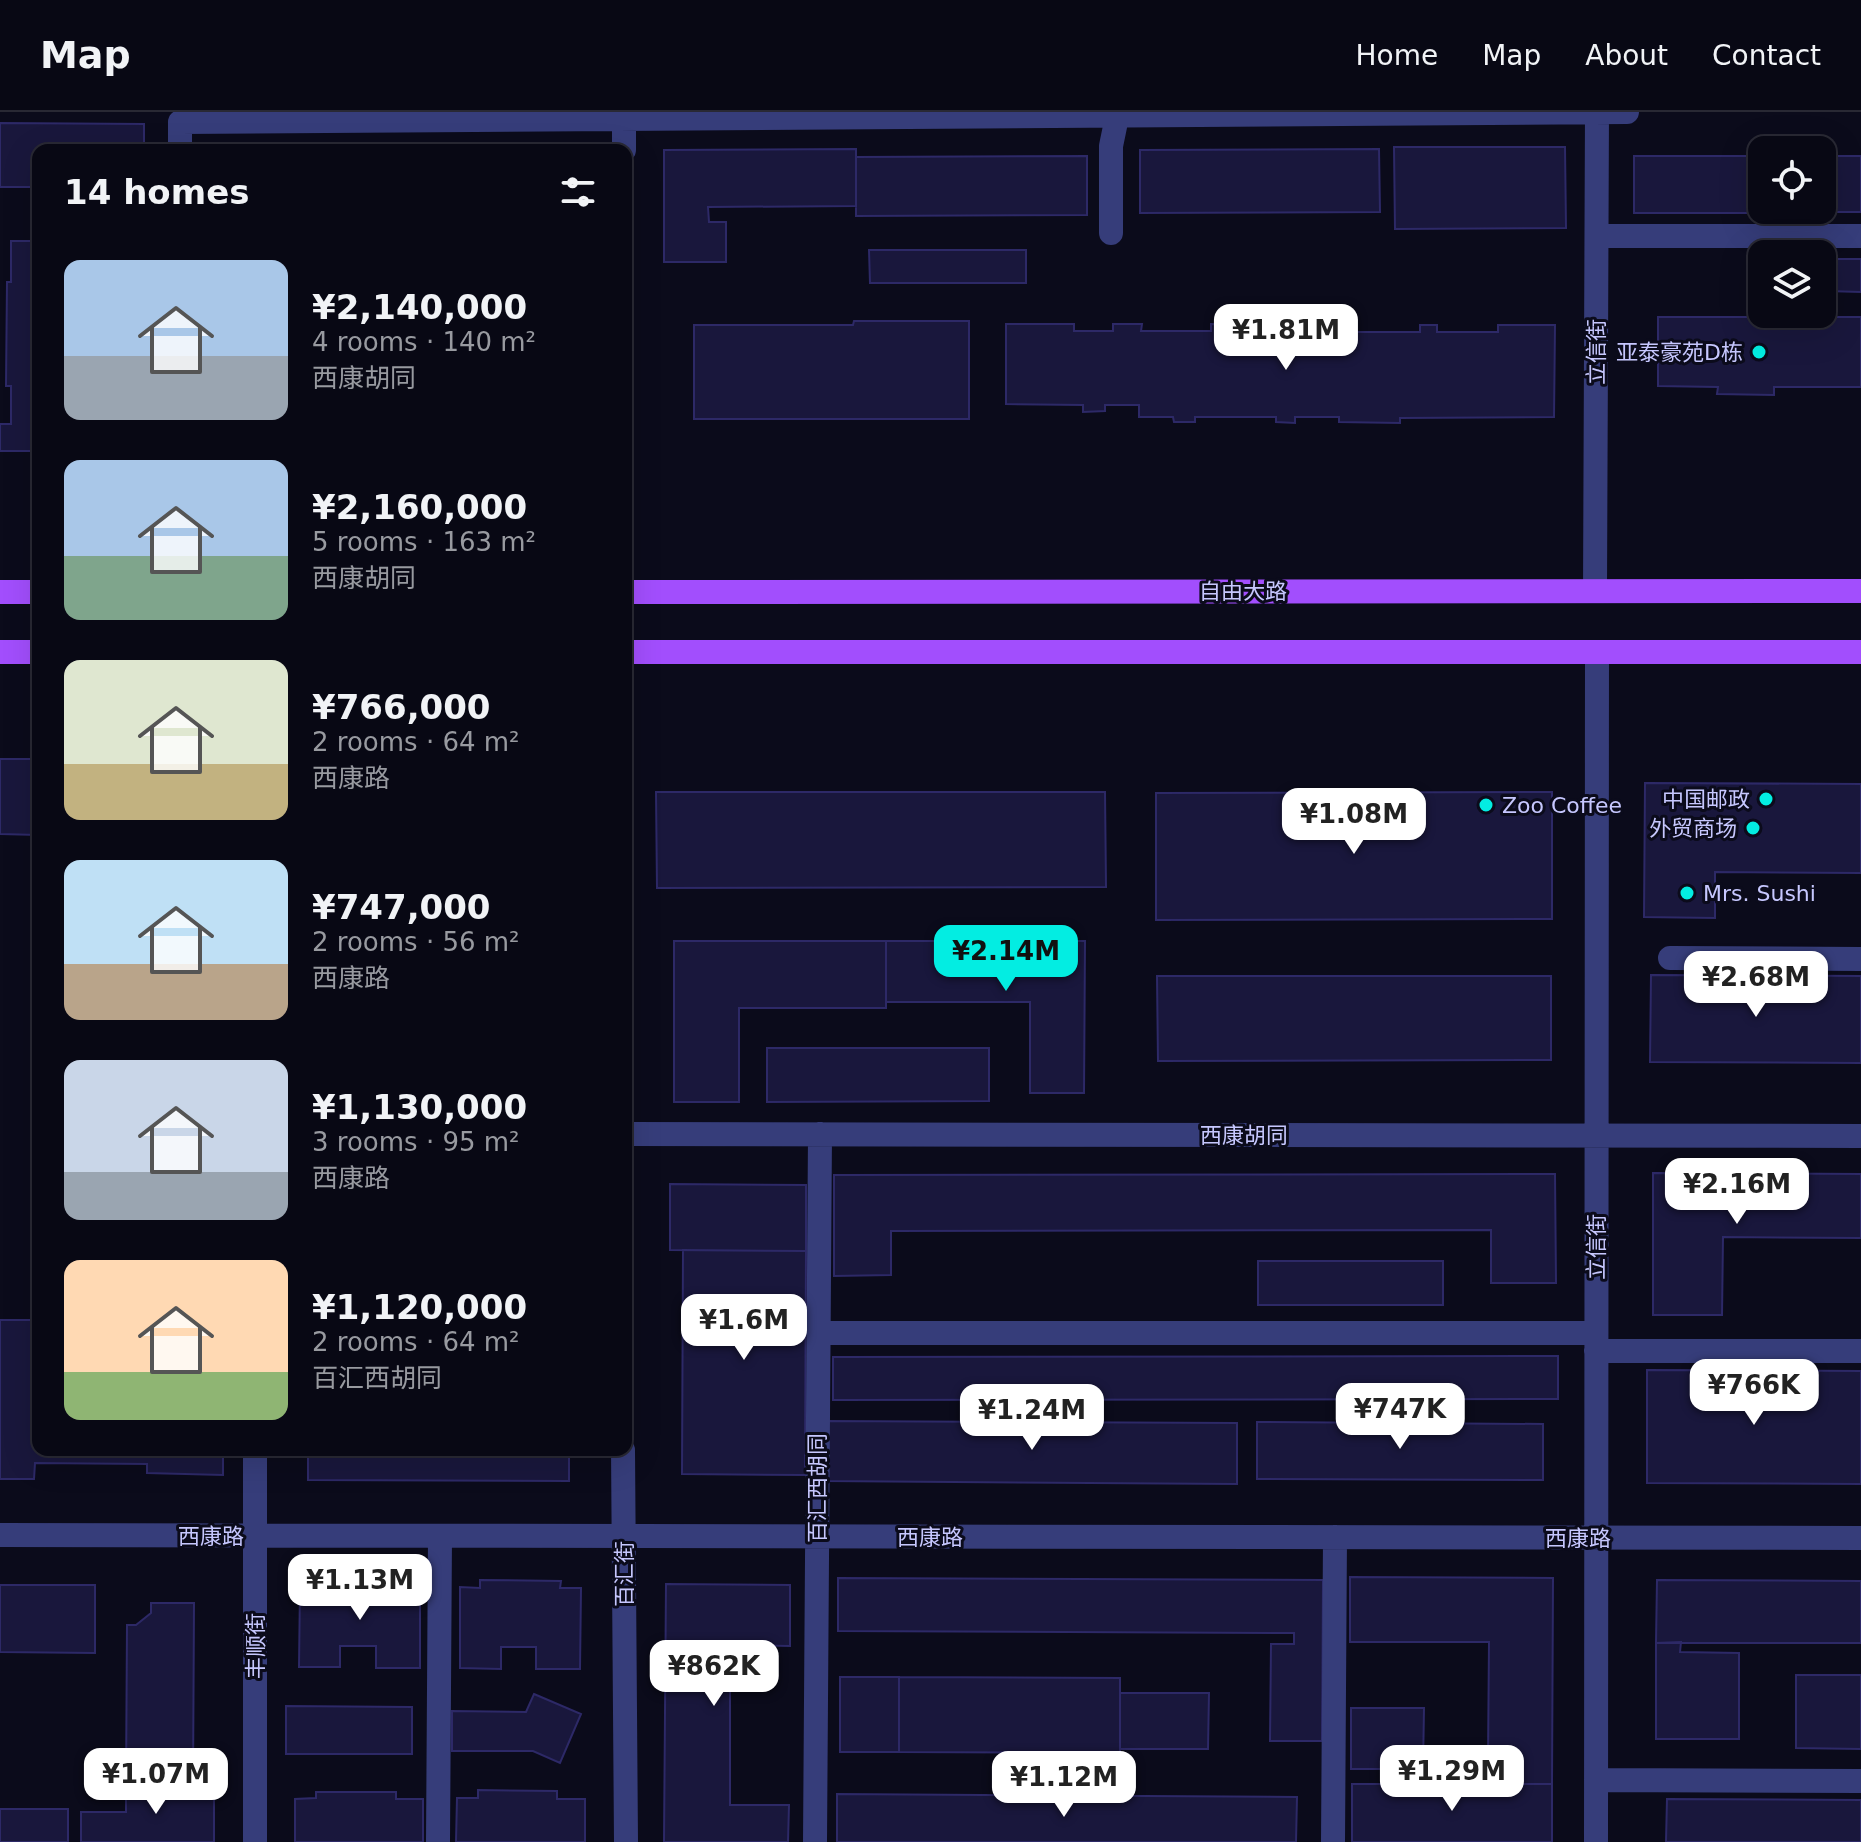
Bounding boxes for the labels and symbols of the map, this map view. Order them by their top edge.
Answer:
pin: ¥1.81M [1221,304,1351,372]
street label: 立信街 [1584,319,1609,385]
place label: 亚泰豪苑D栋 [1616,340,1743,365]
marker: 亚泰豪苑D栋 [1750,343,1768,361]
street label: 自由大路 [1199,579,1287,604]
place label: 中国邮政 [1662,787,1750,812]
pin: ¥1.08M [1289,788,1419,856]
marker: 中国邮政 [1757,790,1775,808]
place label: Zoo Coffee [1502,793,1622,818]
marker: Zoo Coffee [1477,796,1495,814]
place label: 外贸商场 [1649,816,1737,841]
marker: 外贸商场 [1744,819,1762,837]
place label: Mrs. Sushi [1703,881,1816,906]
marker: Mrs. Sushi [1678,884,1696,902]
pin: ¥2.14M [941,925,1071,993]
pin: ¥2.68M [1691,951,1821,1019]
street label: 西康胡同 [1200,1123,1288,1148]
pin: ¥2.16M [1672,1158,1802,1226]
street label: 立信街 [1584,1214,1609,1280]
pin: ¥1.6M [688,1294,800,1362]
pin: ¥766K [1698,1359,1810,1427]
pin: ¥747K [1344,1383,1456,1451]
pin: ¥1.24M [967,1384,1097,1452]
street label: 百汇西胡同 [805,1433,830,1543]
street label: 西康路 [178,1524,244,1549]
street label: 西康路 [897,1525,963,1550]
street label: 西康路 [1545,1526,1611,1551]
street label: 百汇街 [612,1541,637,1607]
pin: ¥1.13M [295,1554,425,1622]
street label: 丰顺街 [243,1613,268,1679]
pin: ¥862K [658,1640,770,1708]
pin: ¥1.29M [1387,1745,1517,1813]
pin: ¥1.07M [91,1748,221,1816]
pin: ¥1.12M [999,1751,1129,1819]

